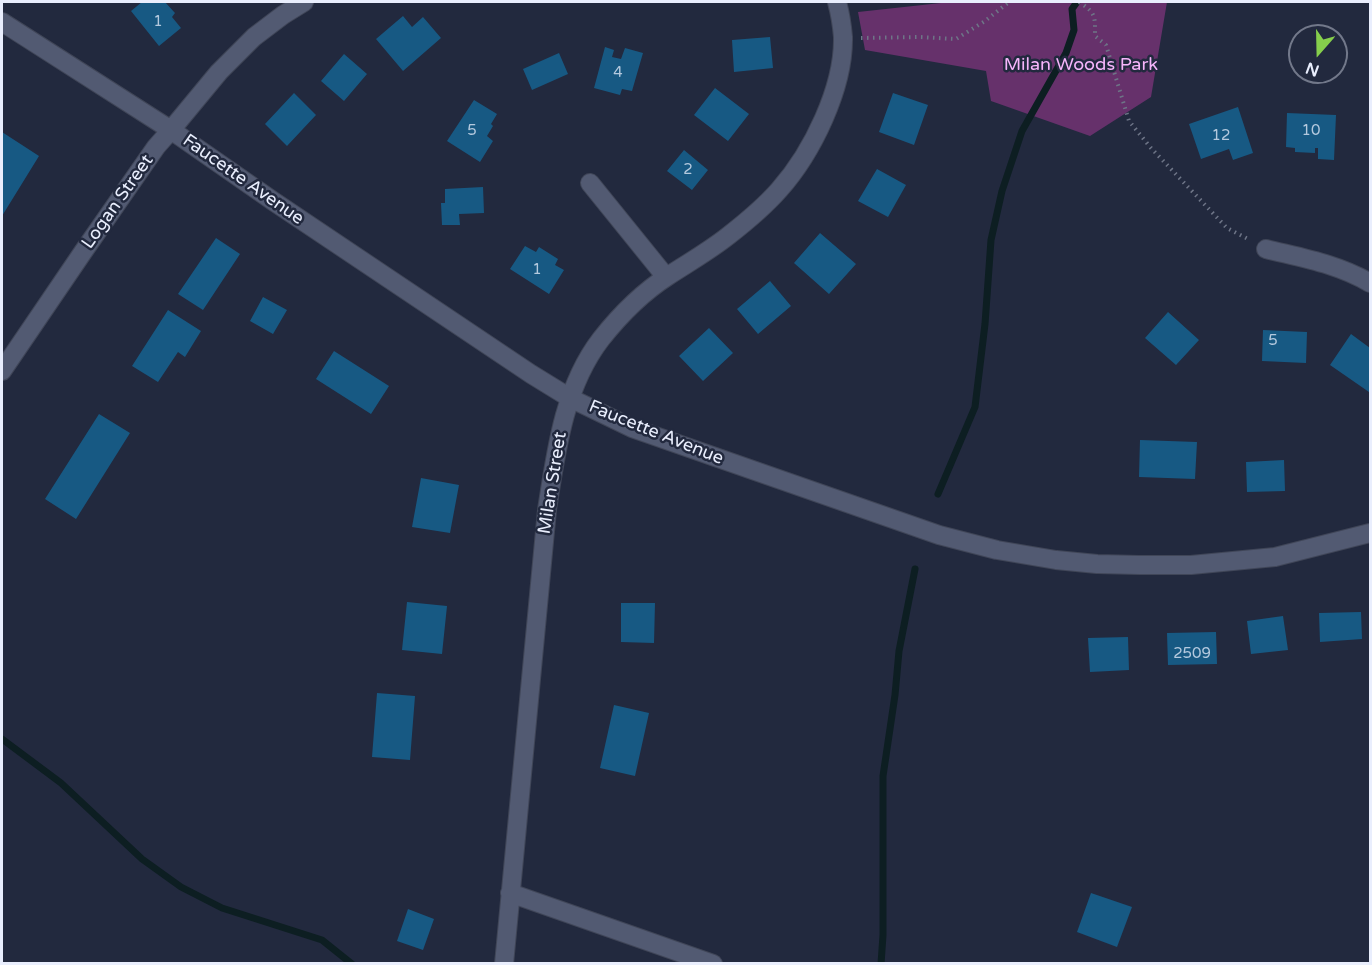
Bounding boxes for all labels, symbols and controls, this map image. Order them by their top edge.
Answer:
house number: 1 [153,13,163,31]
north arrow [1288,24,1348,84]
park label: Milan Woods Park [1004,54,1158,76]
text: N [1303,57,1322,81]
house number: 4 [613,64,623,82]
house number: 5 [467,122,477,140]
house number: 10 [1302,122,1320,140]
house number: 12 [1212,127,1230,145]
street label: Faucette Avenue [178,130,308,230]
street label: Logan Street [78,151,158,253]
house number: 2 [683,161,693,179]
house number: 1 [532,261,542,279]
house number: 5 [1268,332,1278,350]
street label: Faucette Avenue [586,396,726,470]
street label: Milan Street [534,430,572,536]
house number: 2509 [1173,645,1211,663]

